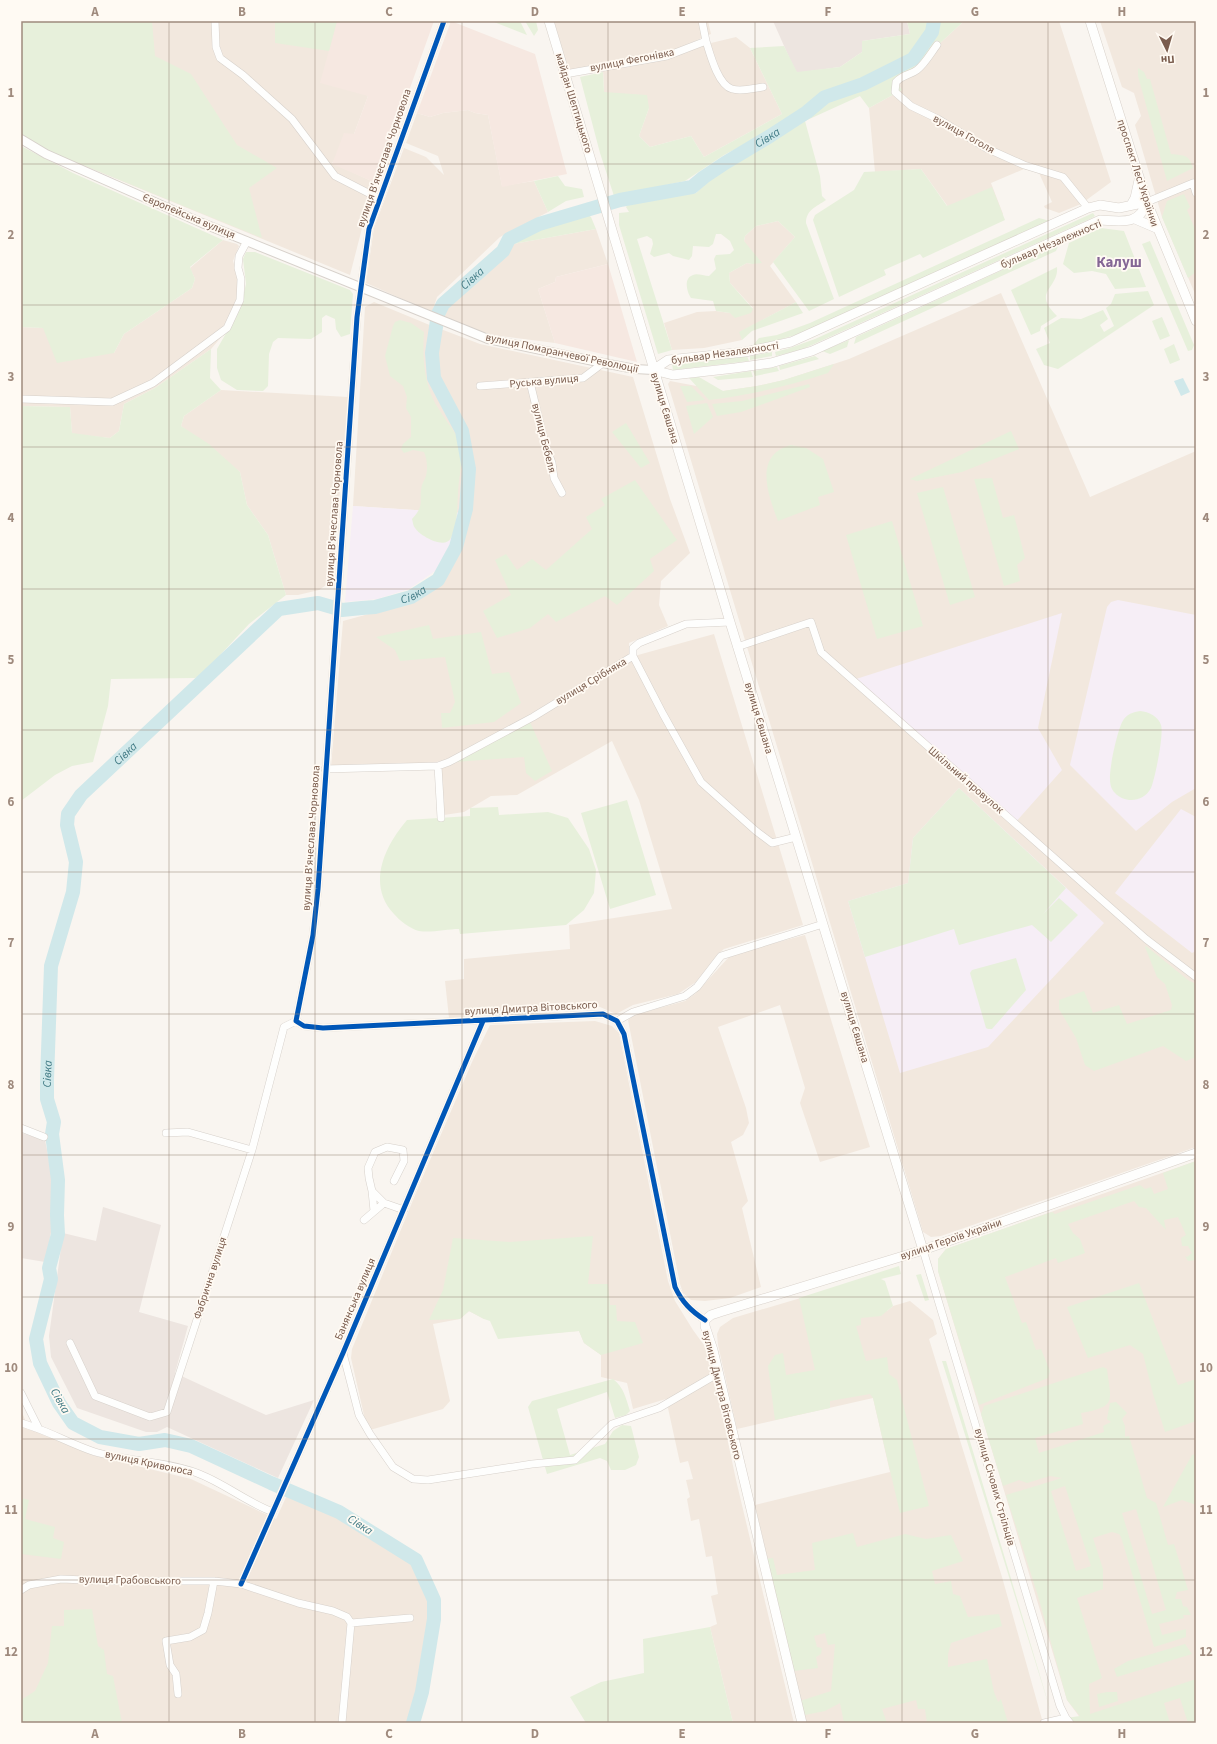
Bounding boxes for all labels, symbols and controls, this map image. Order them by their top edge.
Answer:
text: A [90,3,99,21]
text: B [238,3,246,21]
text: C [385,3,393,21]
text: D [531,3,539,21]
text: E [678,3,686,21]
text: F [825,3,832,21]
text: G [971,3,979,21]
text: H [1118,3,1126,21]
north arrow [1147,30,1187,70]
street label: вулиця Фегонівка [589,44,675,76]
street label: майдан Шептицького [552,51,596,155]
text: Пн [1160,51,1175,68]
text: 1 [8,84,15,102]
text: 1 [1203,84,1210,102]
street label: вулиця В'ячеслава Чорновола [353,87,415,229]
street label: вулиця Гоголя [930,111,998,157]
street label: проспект Лесі Українки [1114,117,1162,229]
water label: Сівка [751,123,784,152]
street label: Європейська вулиця [140,190,238,242]
street label: бульвар Незалежності [998,216,1104,272]
text: 2 [8,226,15,244]
text: 2 [1203,226,1210,244]
district label: Калуш [1096,252,1142,273]
water label: Сівка [456,263,488,294]
street label: вулиця Помаранчевої Революції [484,329,640,377]
street label: бульвар Незалежності [670,338,780,368]
text: 3 [8,368,15,386]
text: 3 [1203,368,1210,386]
street label: вулиця Євшана [647,370,683,446]
street label: Руська вулиця [509,371,579,391]
street label: вулиця Бебеля [528,402,560,474]
street label: вулиця В'ячеслава Чорновола [321,441,347,587]
text: 4 [8,509,15,527]
text: 4 [1203,509,1210,527]
water label: Сівка [399,581,430,608]
text: 5 [8,651,15,669]
text: 5 [1203,651,1210,669]
street label: вулиця Срібняка [553,654,629,708]
street label: вулиця Євшана [741,680,777,756]
water label: Сівка [109,738,141,769]
street label: Шкільний провулок [925,743,1008,817]
street label: вулиця В'ячеслава Чорновола [298,765,324,911]
text: 6 [8,793,15,811]
text: 6 [1203,793,1210,811]
text: 7 [8,934,15,952]
text: 7 [1203,934,1210,952]
street label: вулиця Євшана [837,989,873,1065]
street label: вулиця Дмитра Вітовського [464,997,598,1019]
water label: Сівка [38,1059,56,1087]
text: 8 [8,1076,15,1094]
text: 8 [1203,1076,1210,1094]
street label: вулиця Героїв України [898,1215,1004,1263]
text: 9 [8,1218,15,1236]
text: 9 [1203,1218,1210,1236]
street label: Фабрична вулиця [190,1235,230,1321]
street label: Банянська вулиця [331,1256,379,1342]
street label: вулиця Дмитра Вітовського [699,1329,745,1461]
text: 10 [4,1359,18,1377]
text: 10 [1199,1359,1213,1377]
water label: Сівка [46,1385,74,1417]
street label: вулиця Січових Стрільців [971,1426,1019,1548]
street label: вулиця Кривоноса [104,1446,194,1480]
text: 11 [4,1501,18,1519]
text: 11 [1199,1501,1213,1519]
water label: Сівка [344,1511,376,1540]
street label: вулиця Грабовського [79,1572,181,1588]
text: 12 [4,1643,18,1661]
text: 12 [1199,1643,1213,1661]
text: A [90,1725,99,1743]
text: B [238,1725,246,1743]
text: C [385,1725,393,1743]
text: D [531,1725,539,1743]
text: E [678,1725,686,1743]
text: F [825,1725,832,1743]
text: G [971,1725,979,1743]
text: H [1118,1725,1126,1743]

